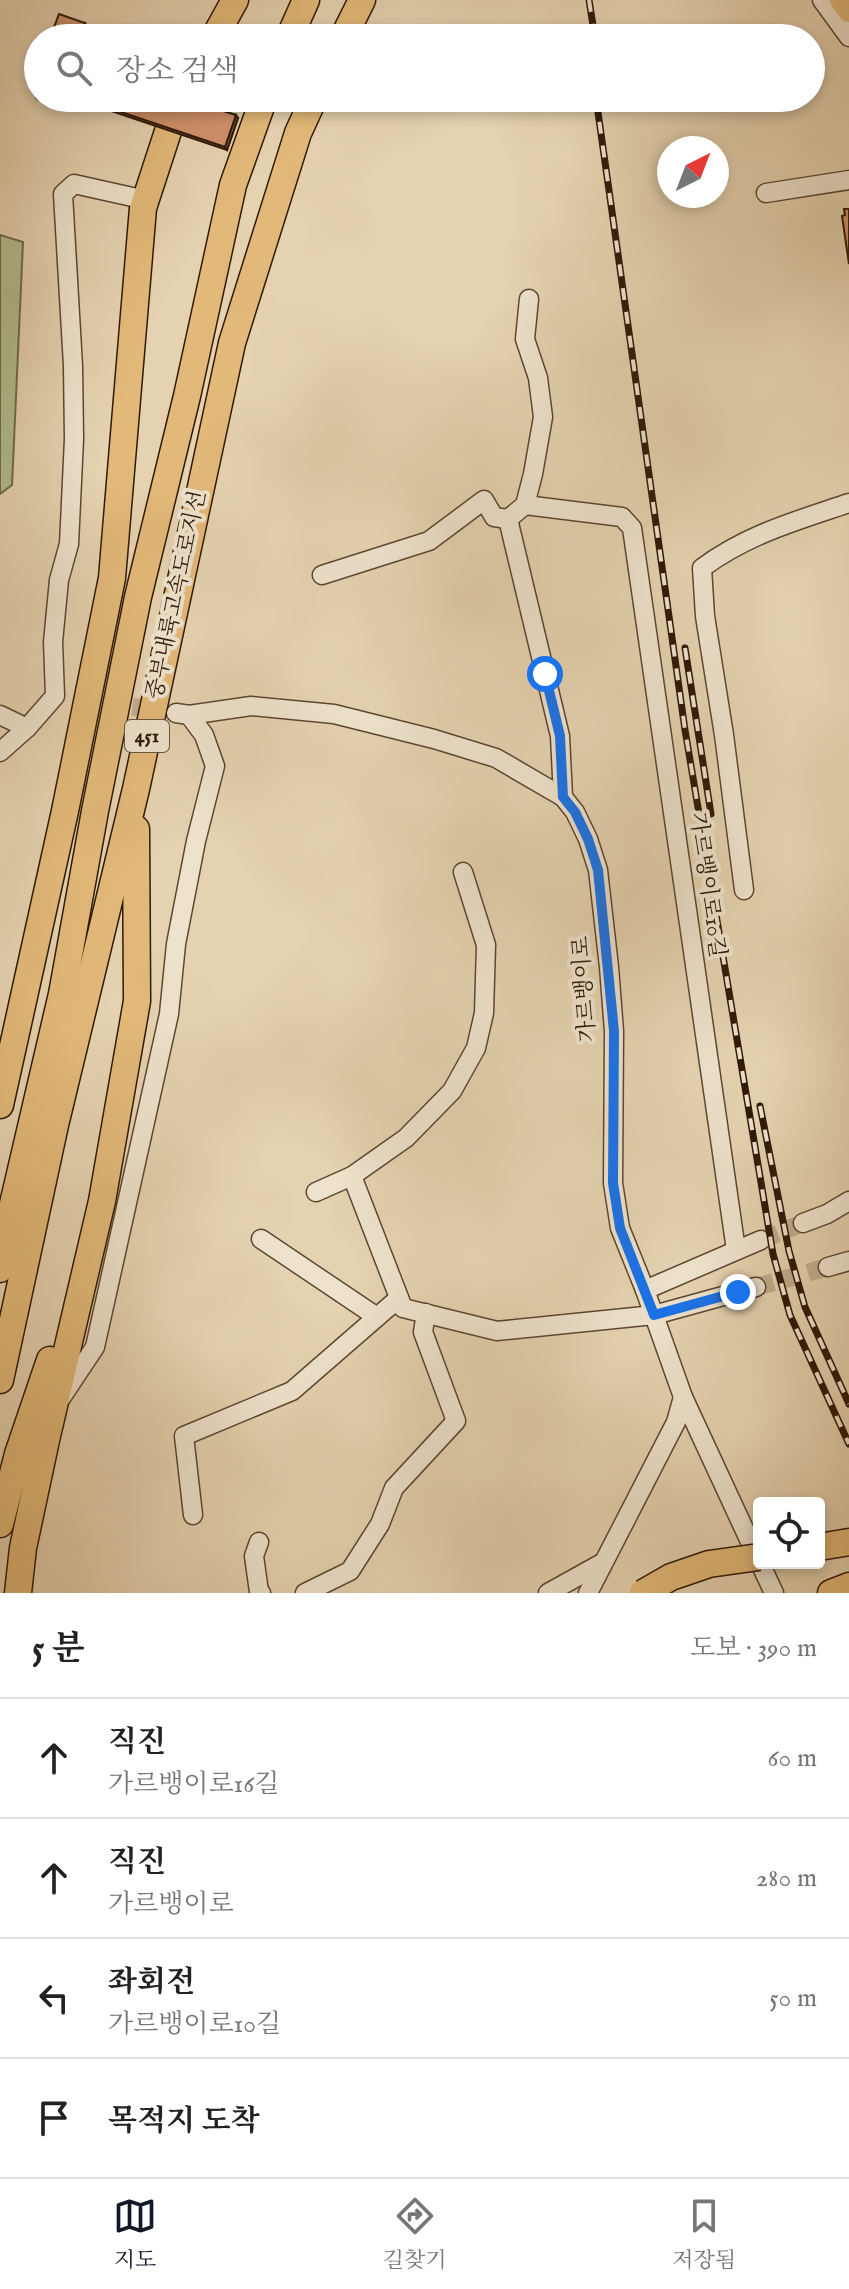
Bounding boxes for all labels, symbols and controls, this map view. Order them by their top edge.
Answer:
search box [24,24,825,112]
icon: search [52,46,96,90]
text: 장소 검색 [116,53,238,91]
north arrow [657,136,729,208]
street label: 중부내륙고속도로지선 [141,488,213,702]
route start [527,656,563,692]
road number: 451 [125,720,169,752]
street label: 가르뱅이로10길 [683,811,731,959]
street label: 가르뱅이로 [567,935,603,1043]
route end [720,1274,756,1310]
map controls [753,1497,825,1569]
button: locate [753,1497,825,1569]
text: 5 분 [32,1628,85,1671]
text: 도보 · 390 m [690,1632,817,1665]
text: 직진 [108,1724,166,1762]
icon: ahead [32,1736,76,1780]
text: 60 m [768,1742,817,1775]
text: 가르뱅이로16길 [108,1768,279,1801]
text: 직진 [108,1844,166,1882]
icon: ahead [32,1856,76,1900]
text: 280 m [756,1862,817,1895]
text: 가르뱅이로 [108,1888,234,1921]
text: 좌회전 [108,1964,195,2002]
icon: left [32,1976,76,2020]
text: 50 m [769,1982,817,2015]
text: 가르뱅이로10길 [108,2008,281,2041]
icon: arrive [32,2096,76,2140]
text: 목적지 도착 [108,2103,259,2141]
tab: 지도 [113,2194,157,2275]
tab: 길찾기 [383,2194,446,2275]
tab: 저장됨 [672,2194,736,2275]

